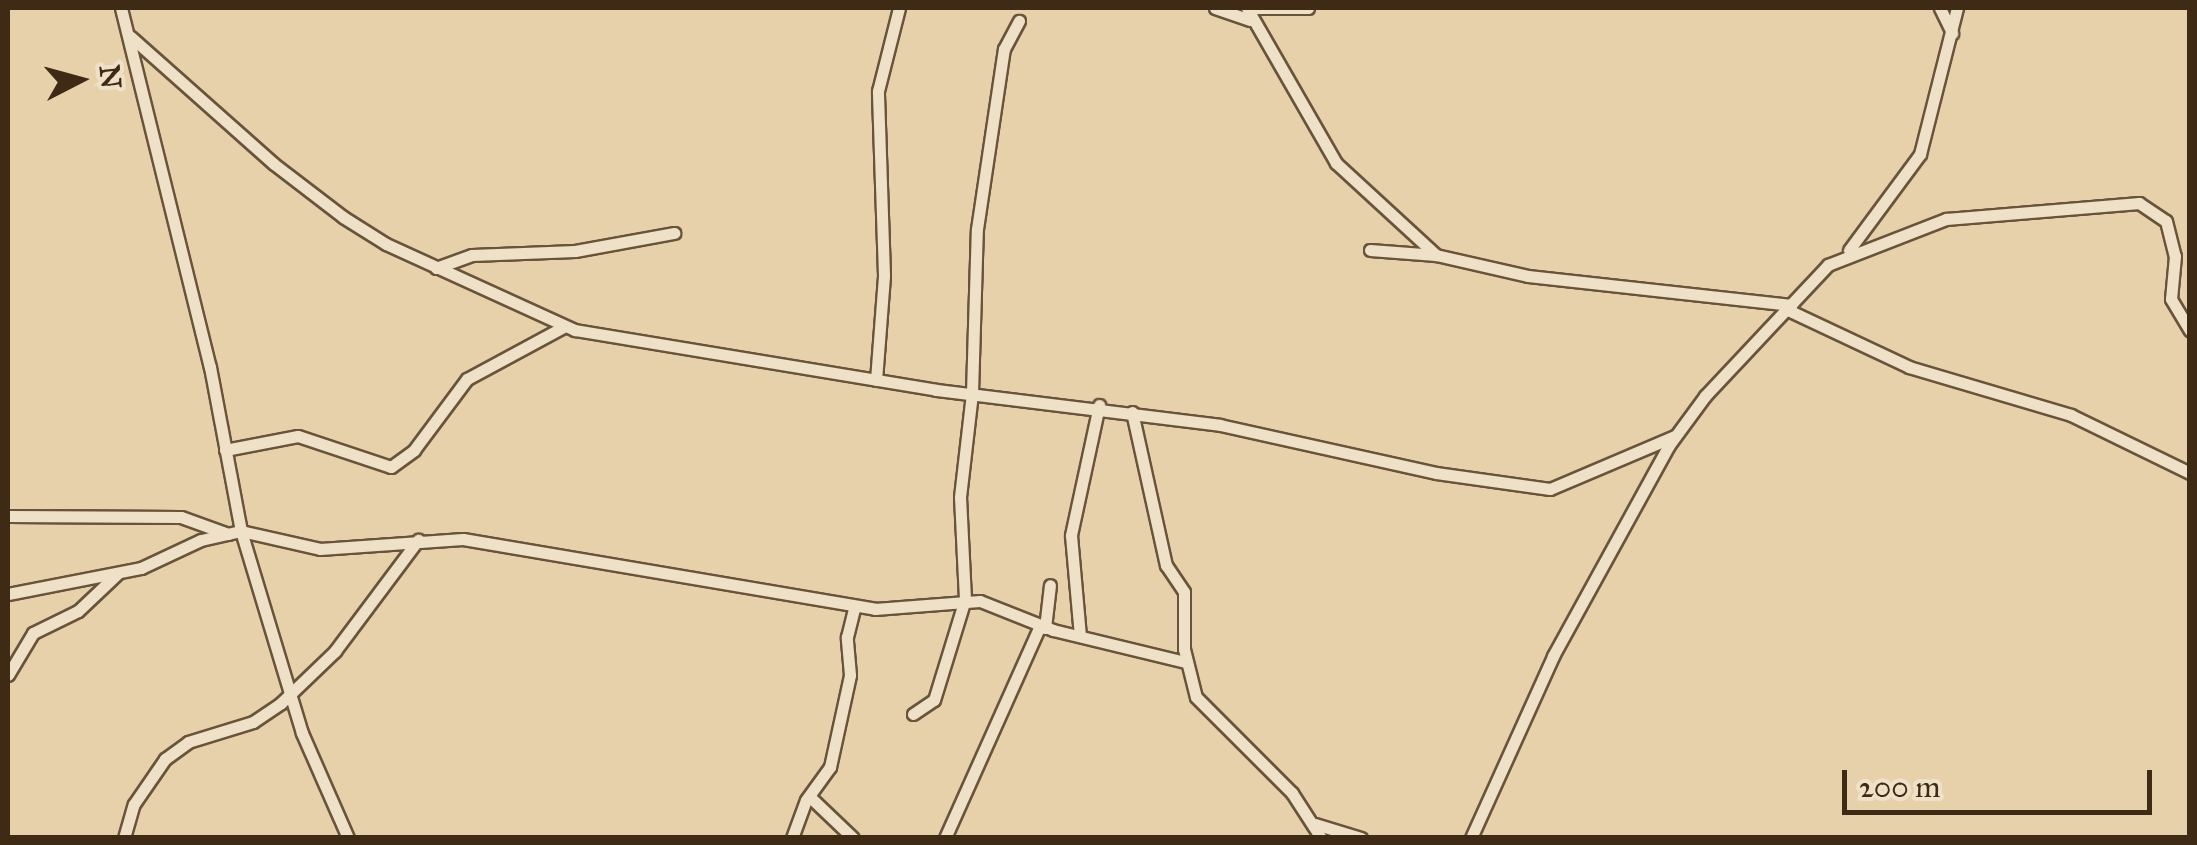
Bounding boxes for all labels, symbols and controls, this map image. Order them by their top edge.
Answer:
north arrow [30,30,130,130]
text: N [92,63,129,90]
scale bar [1847,750,2157,812]
text: 200 m [1859,769,1940,805]

